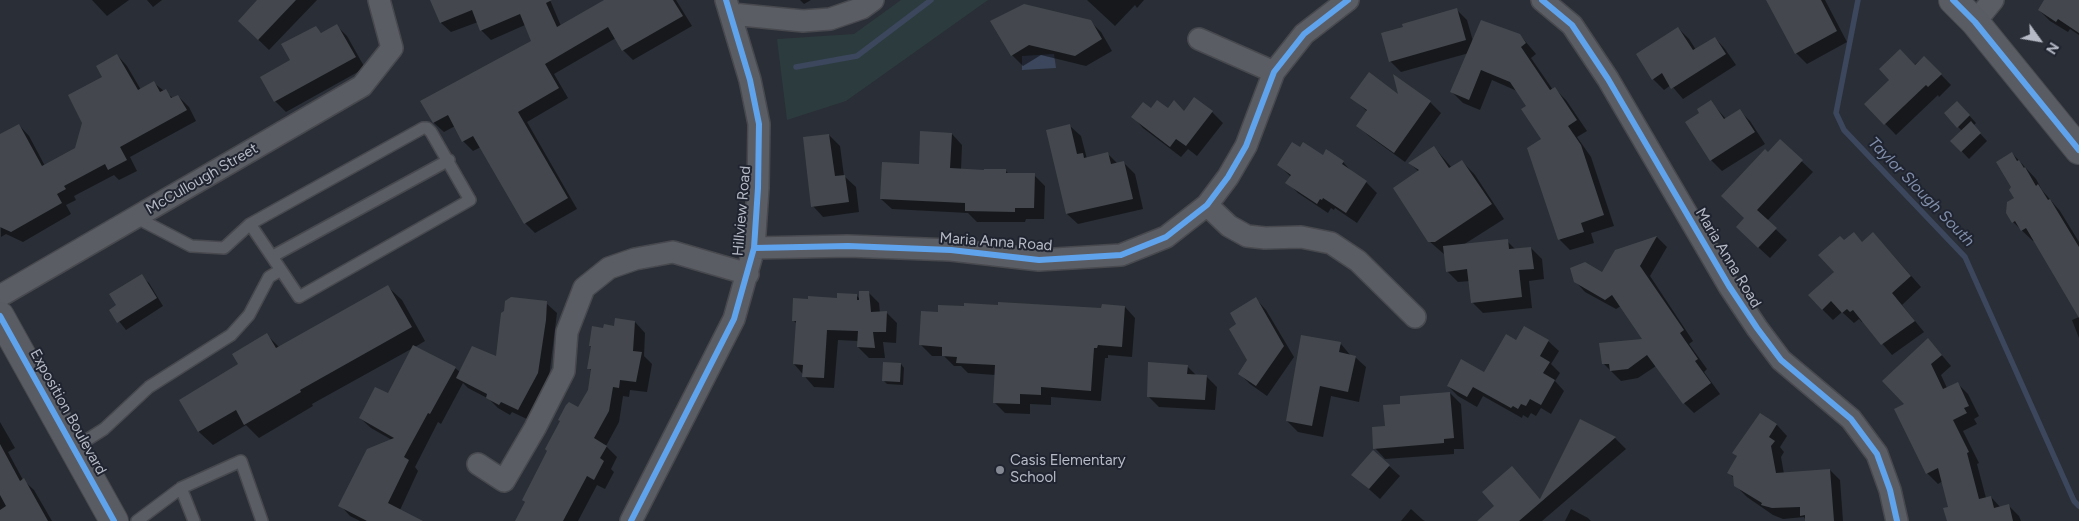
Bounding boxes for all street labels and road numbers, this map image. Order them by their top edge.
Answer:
street label: McCullough Street [143,140,261,218]
street label: Hillview Road [729,165,755,257]
street label: Maria Anna Road [1691,205,1765,311]
street label: Maria Anna Road [939,229,1053,255]
street label: Exposition Boulevard [26,346,110,478]

